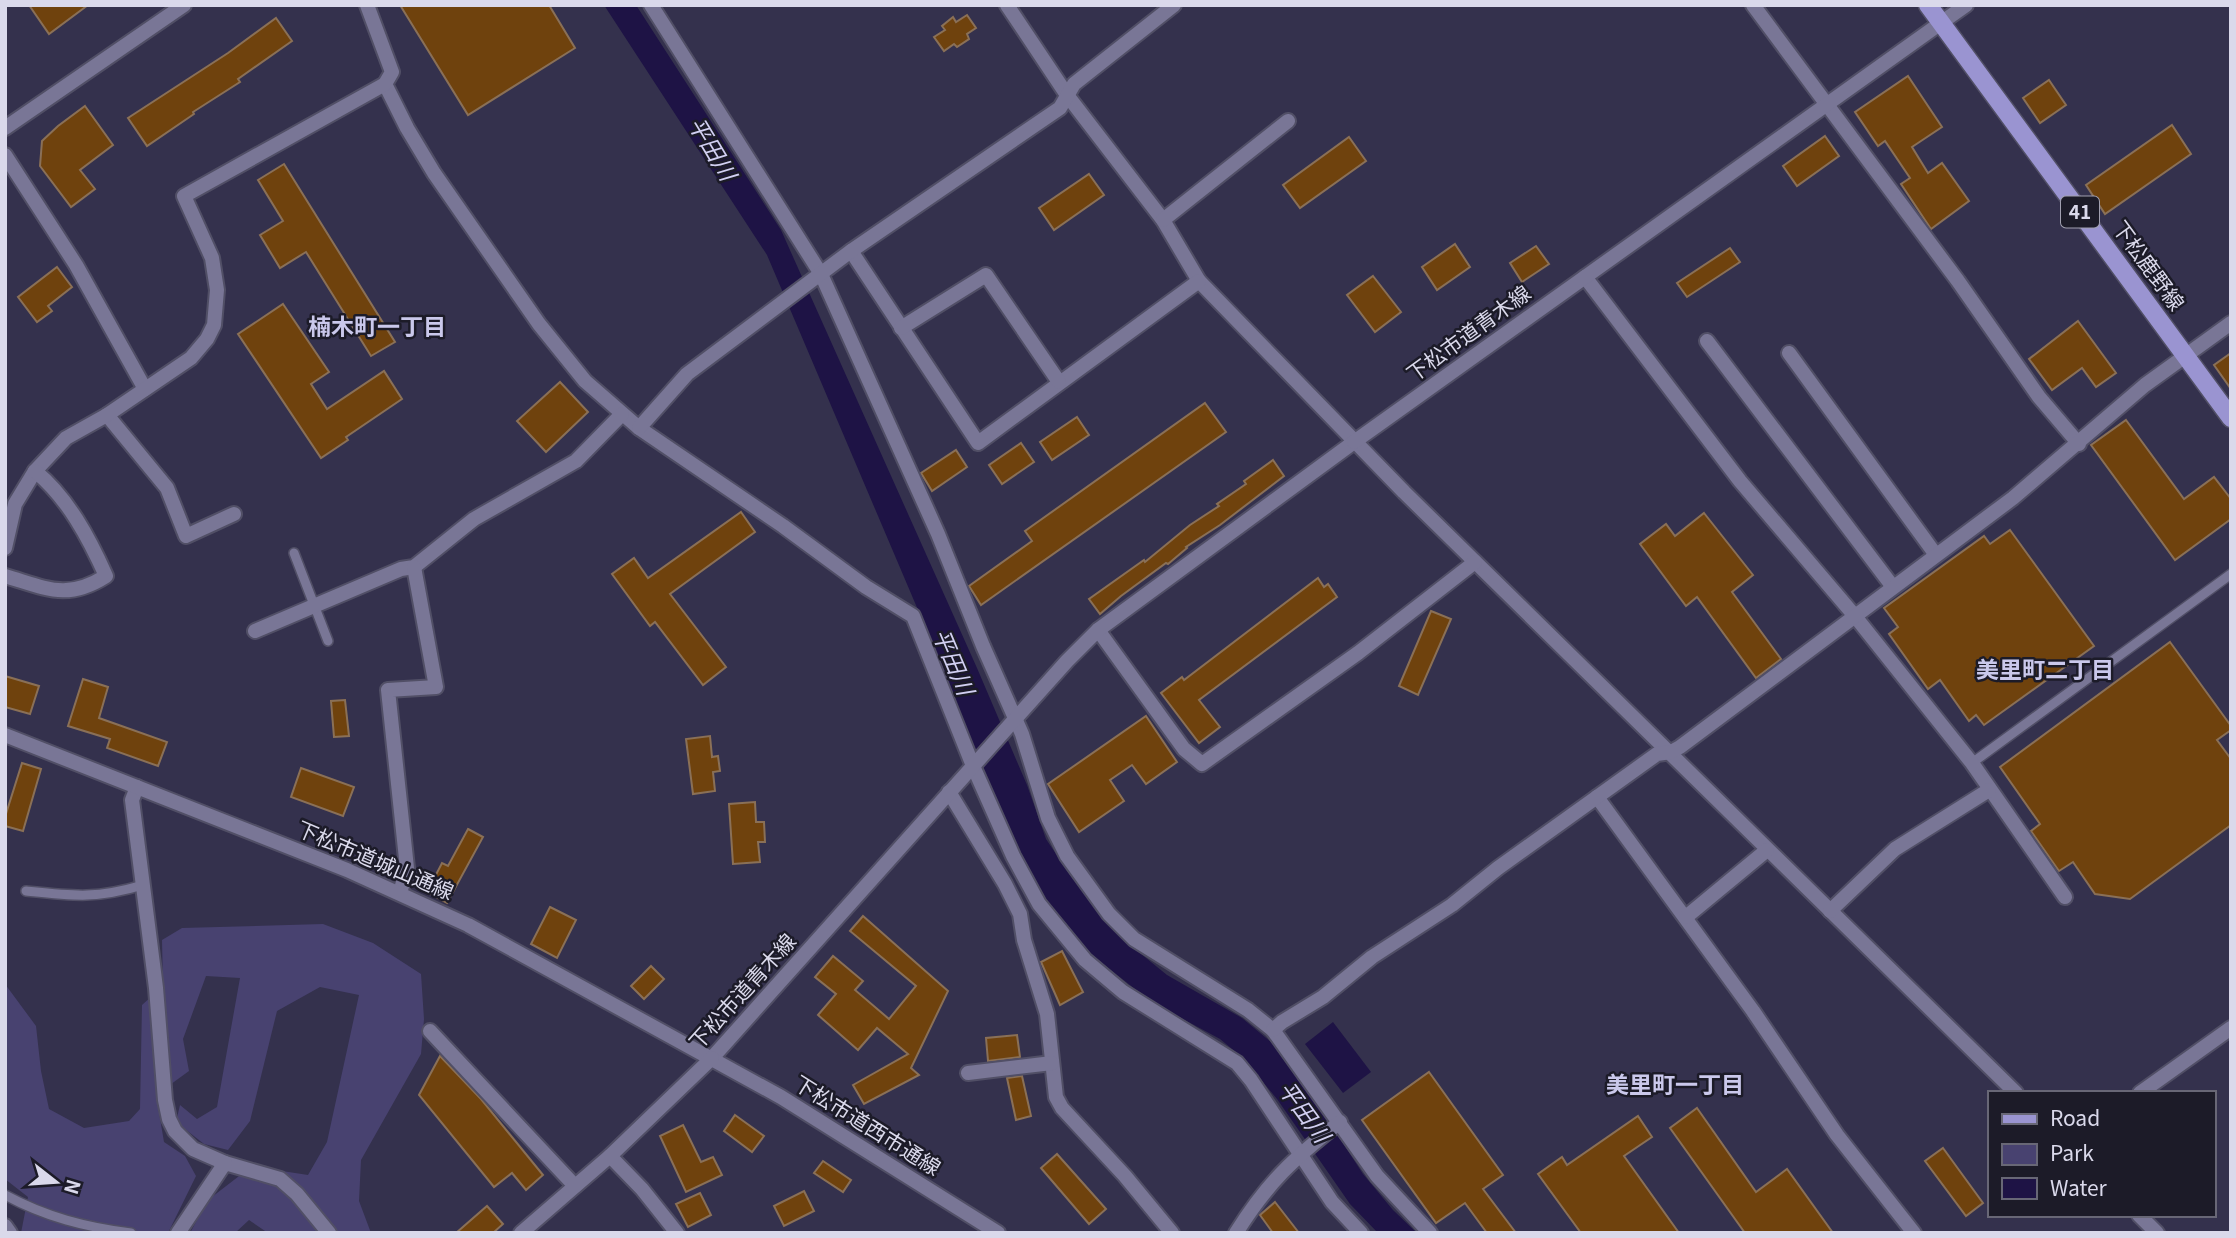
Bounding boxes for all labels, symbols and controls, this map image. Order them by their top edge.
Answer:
water label: 平田川 [681,110,748,189]
road number: 41 [2061,196,2099,228]
street label: 下松鹿野線 [2107,214,2193,316]
street label: 下松市道青木線 [1400,277,1536,388]
district label: 楠木町一丁目 [308,308,446,342]
water label: 平田川 [926,623,985,702]
district label: 美里町二丁目 [1976,651,2114,685]
street label: 下松市道城山通線 [293,813,459,906]
street label: 下松市道青木線 [681,926,802,1055]
district label: 美里町一丁目 [1606,1066,1744,1100]
street label: 下松市道西市通線 [789,1067,947,1182]
water label: 平田川 [1272,1073,1341,1151]
legend [1988,1091,2215,1217]
text: Road [2050,1102,2100,1132]
text: Park [2050,1137,2094,1167]
north arrow [21,1147,91,1217]
text: Water [2050,1172,2108,1202]
text: N [59,1177,89,1198]

